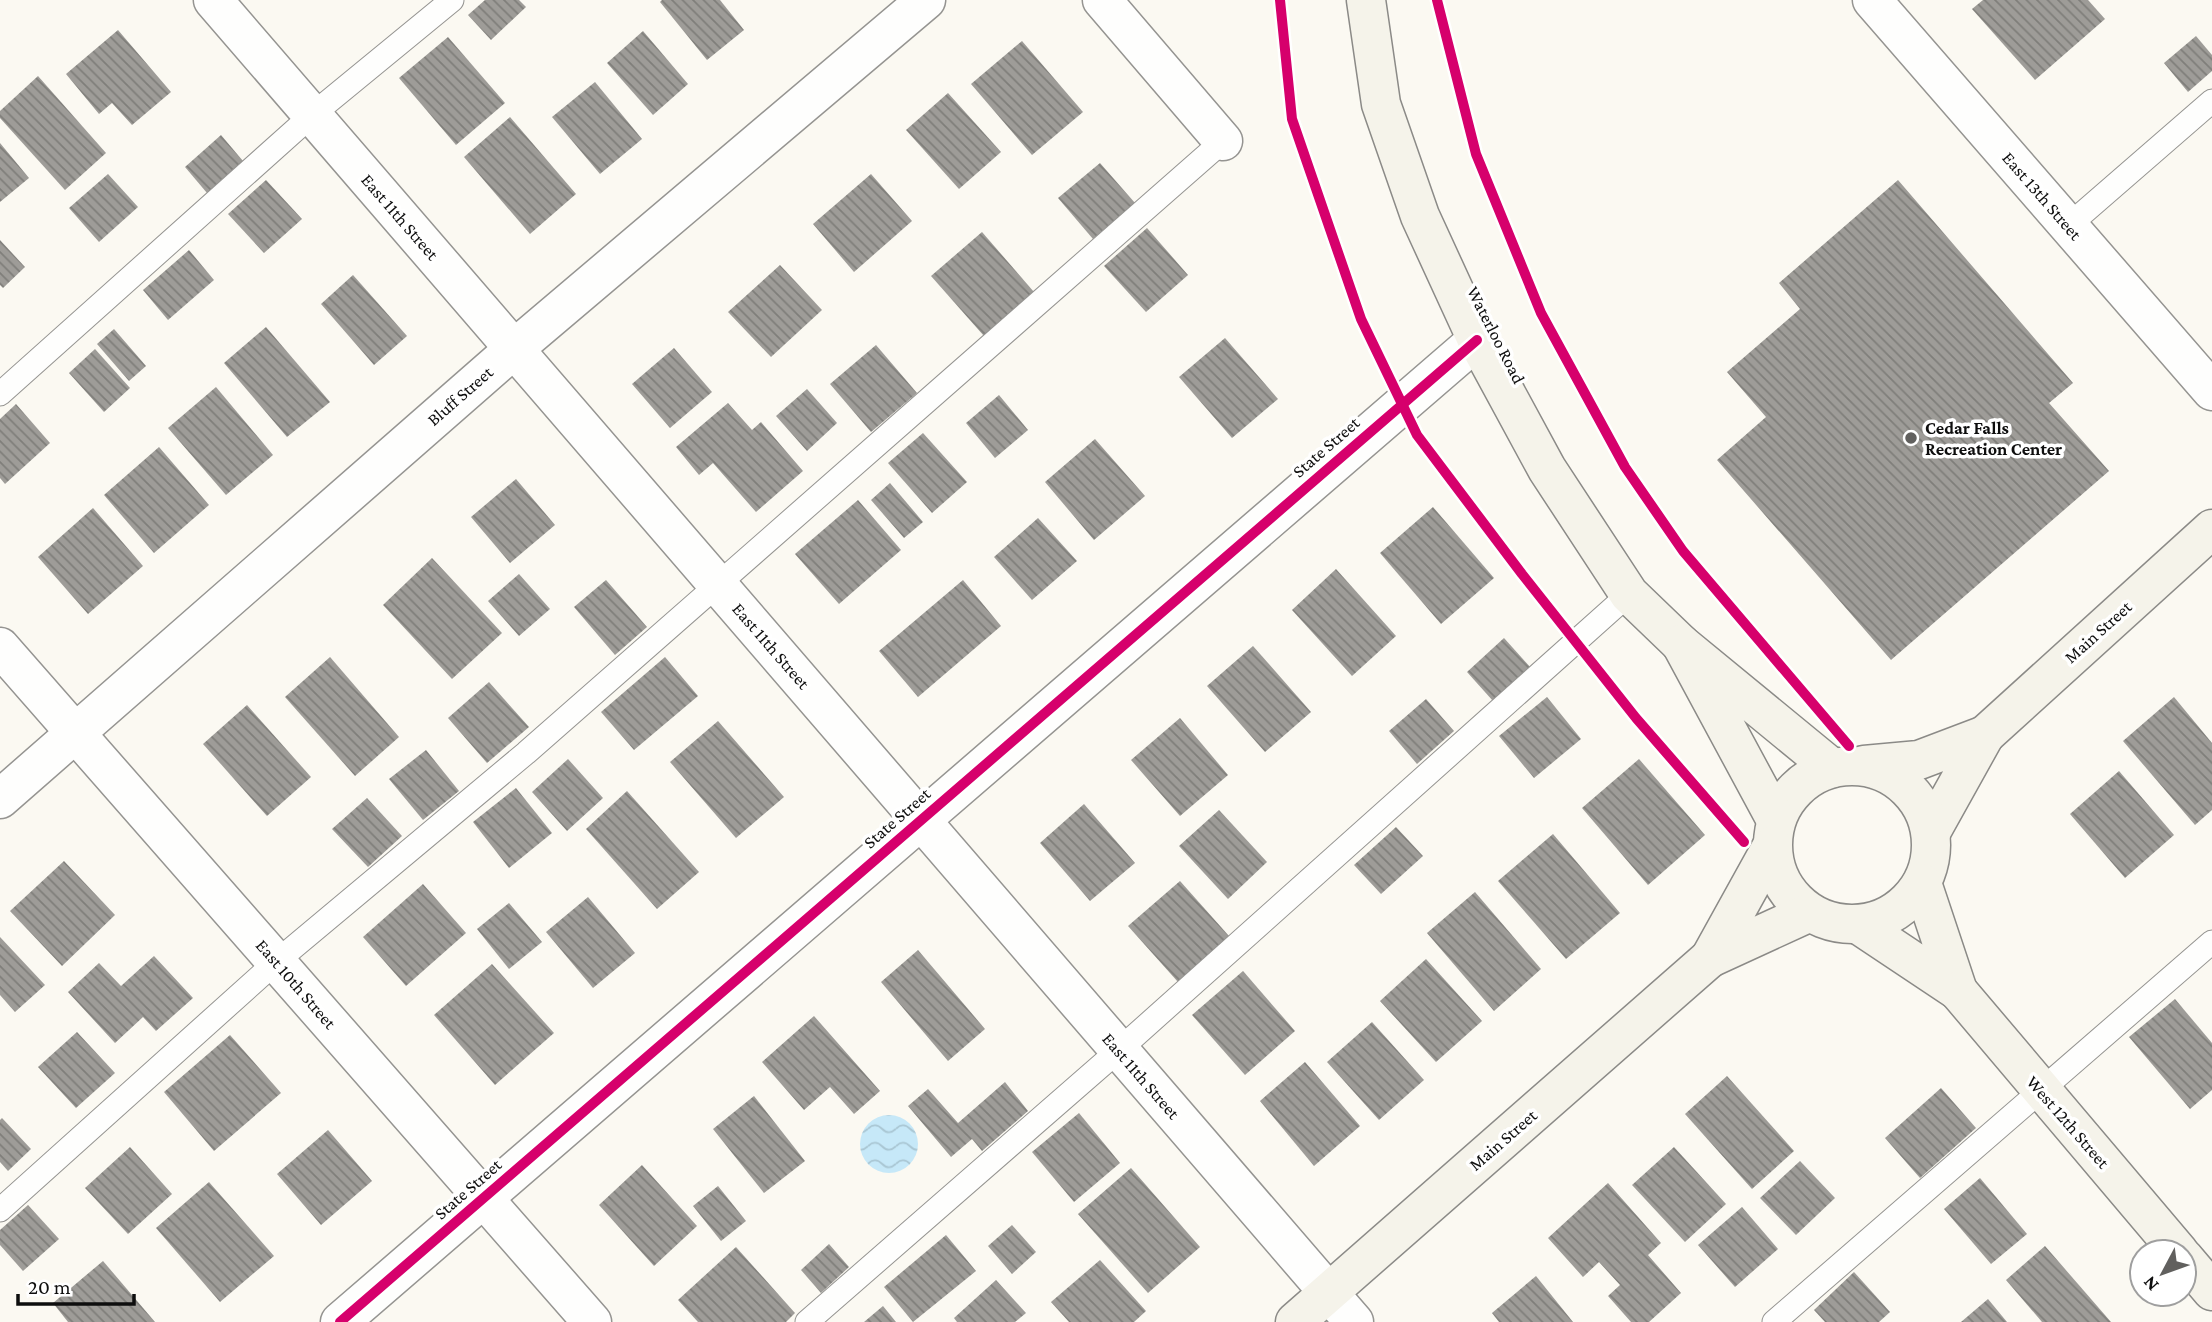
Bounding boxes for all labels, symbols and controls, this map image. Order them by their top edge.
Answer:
street label: East 13th Street [1998,148,2086,245]
street label: East 11th Street [357,170,444,265]
street label: Waterloo Road [1463,283,1529,387]
street label: Bluff Street [423,361,498,430]
street label: State Street [1289,412,1364,481]
place label: Cedar Falls Recreation Center [1925,418,2062,459]
marker: Cedar Falls Recreation Center [1903,430,1919,446]
street label: Main Street [2060,596,2136,667]
street label: East 11th Street [728,599,815,694]
street label: State Street [860,783,935,852]
street label: East 10th Street [252,935,341,1034]
street label: East 11th Street [1098,1029,1185,1124]
street label: West 12th Street [2022,1072,2114,1173]
street label: Main Street [1465,1104,1542,1175]
street label: State Street [431,1154,506,1223]
north arrow [2128,1238,2198,1308]
scale bar [18,1262,133,1306]
text: N [2138,1272,2163,1296]
text: 20 m [28,1275,71,1299]

